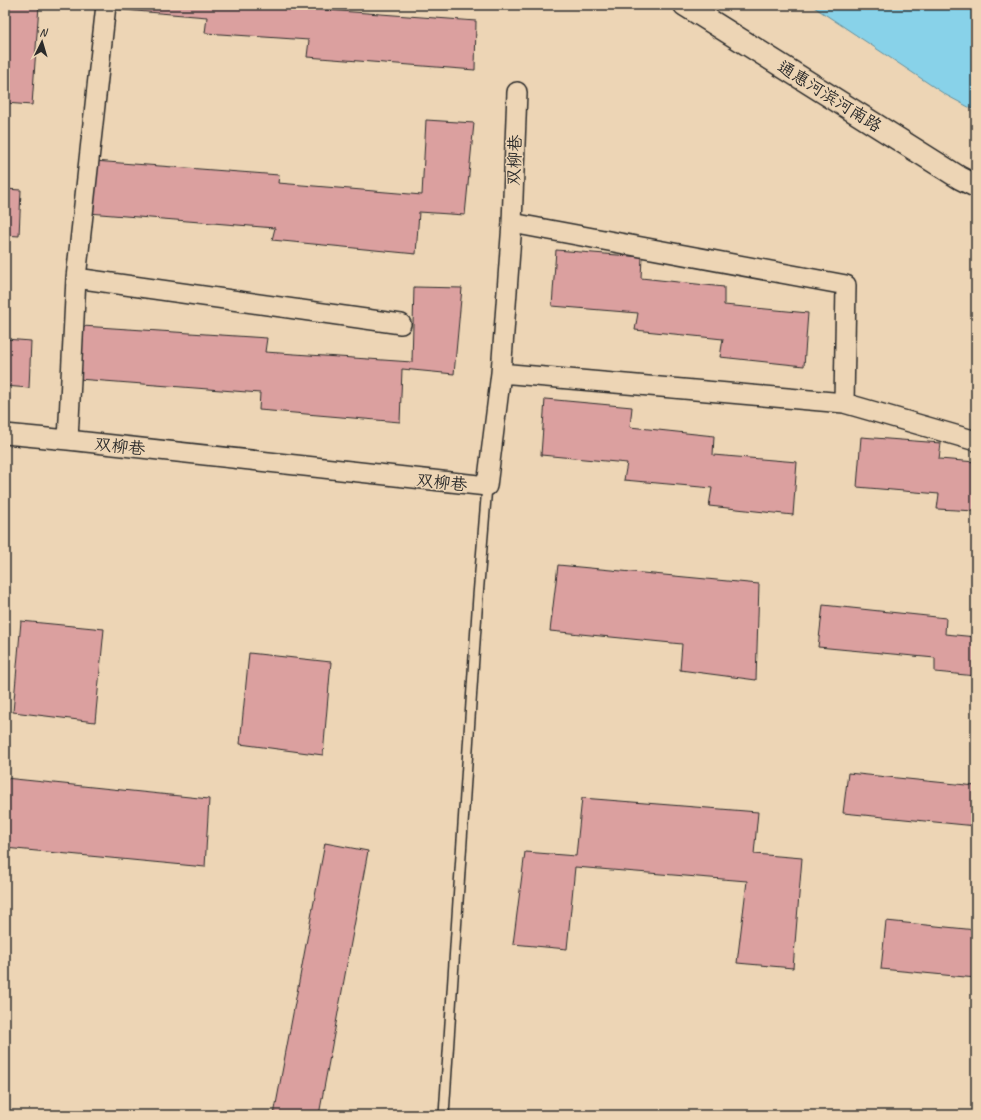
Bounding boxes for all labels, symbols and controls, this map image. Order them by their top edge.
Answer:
north arrow [22,22,62,62]
text: N [39,25,49,39]
street label: 通惠河滨河南路 [774,56,886,137]
street label: 双柳巷 [503,133,526,186]
street label: 双柳巷 [93,433,147,460]
street label: 双柳巷 [415,469,469,496]

